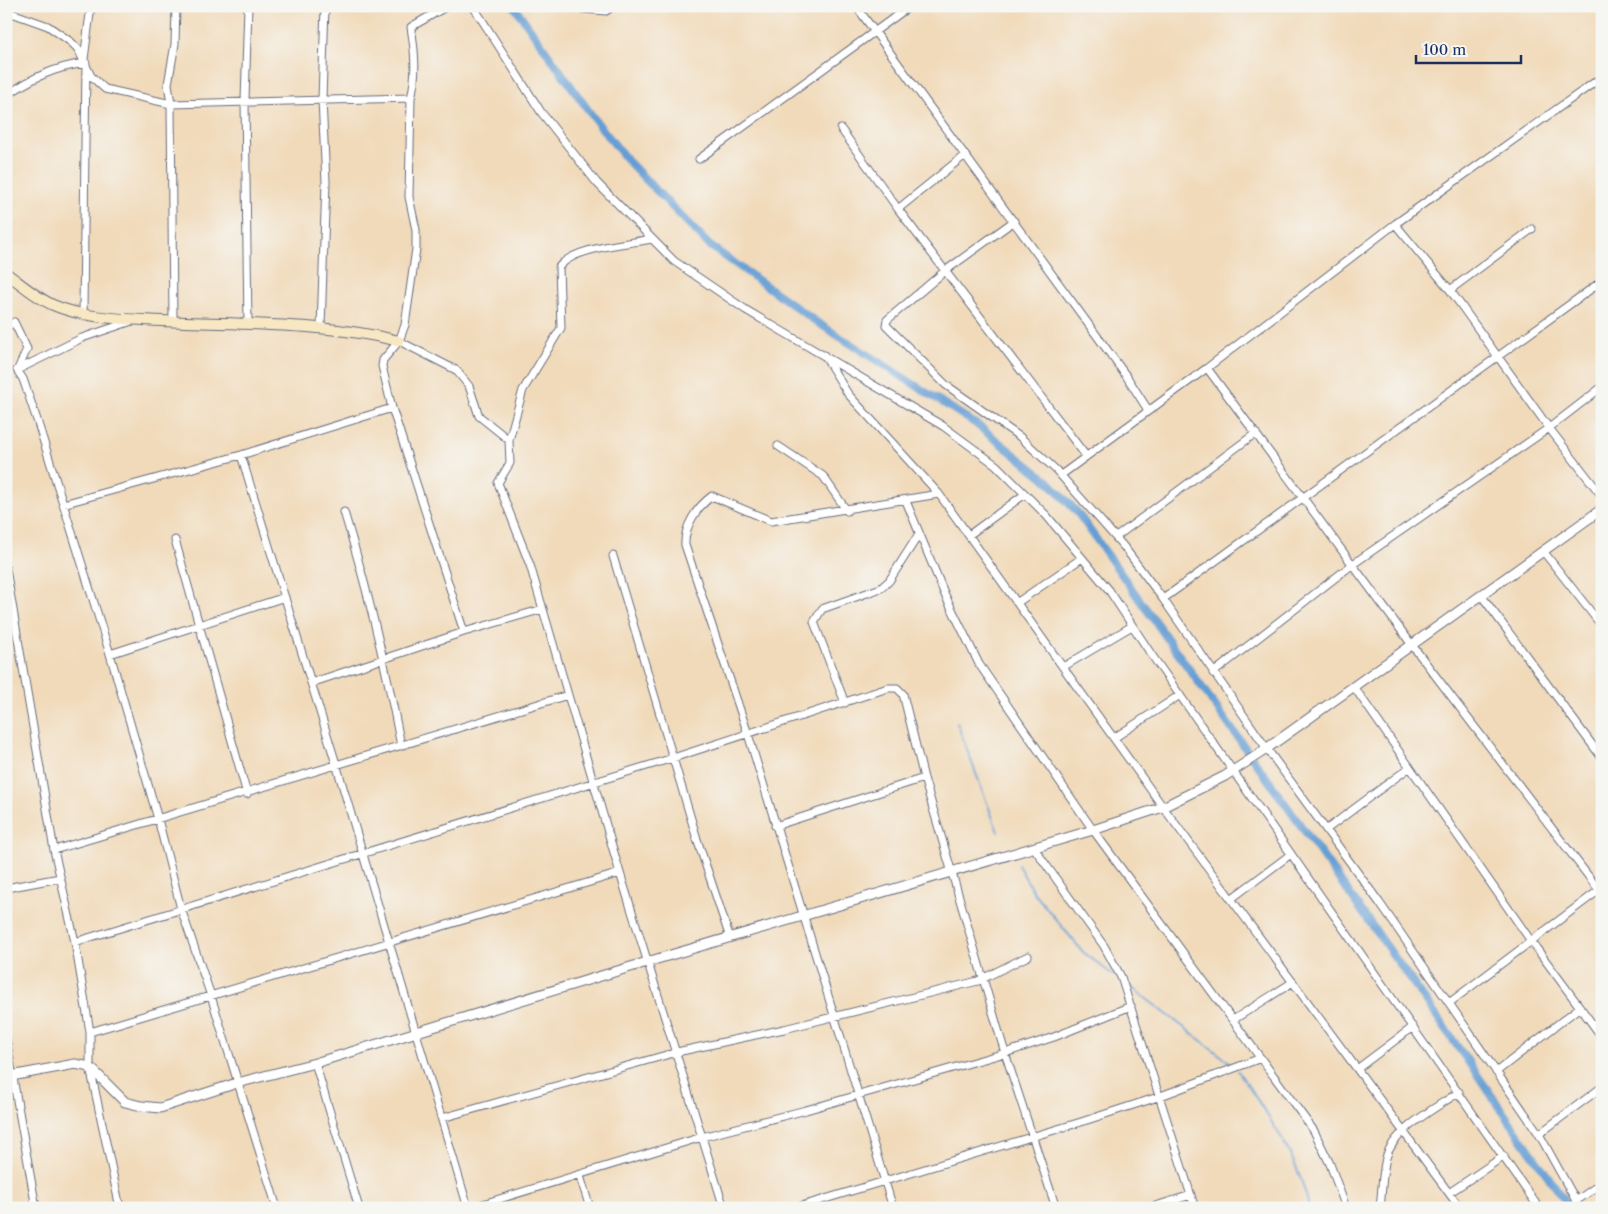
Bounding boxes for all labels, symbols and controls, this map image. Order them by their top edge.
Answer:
scale bar [1416,32,1520,64]
text: 100 m [1423,40,1466,59]

